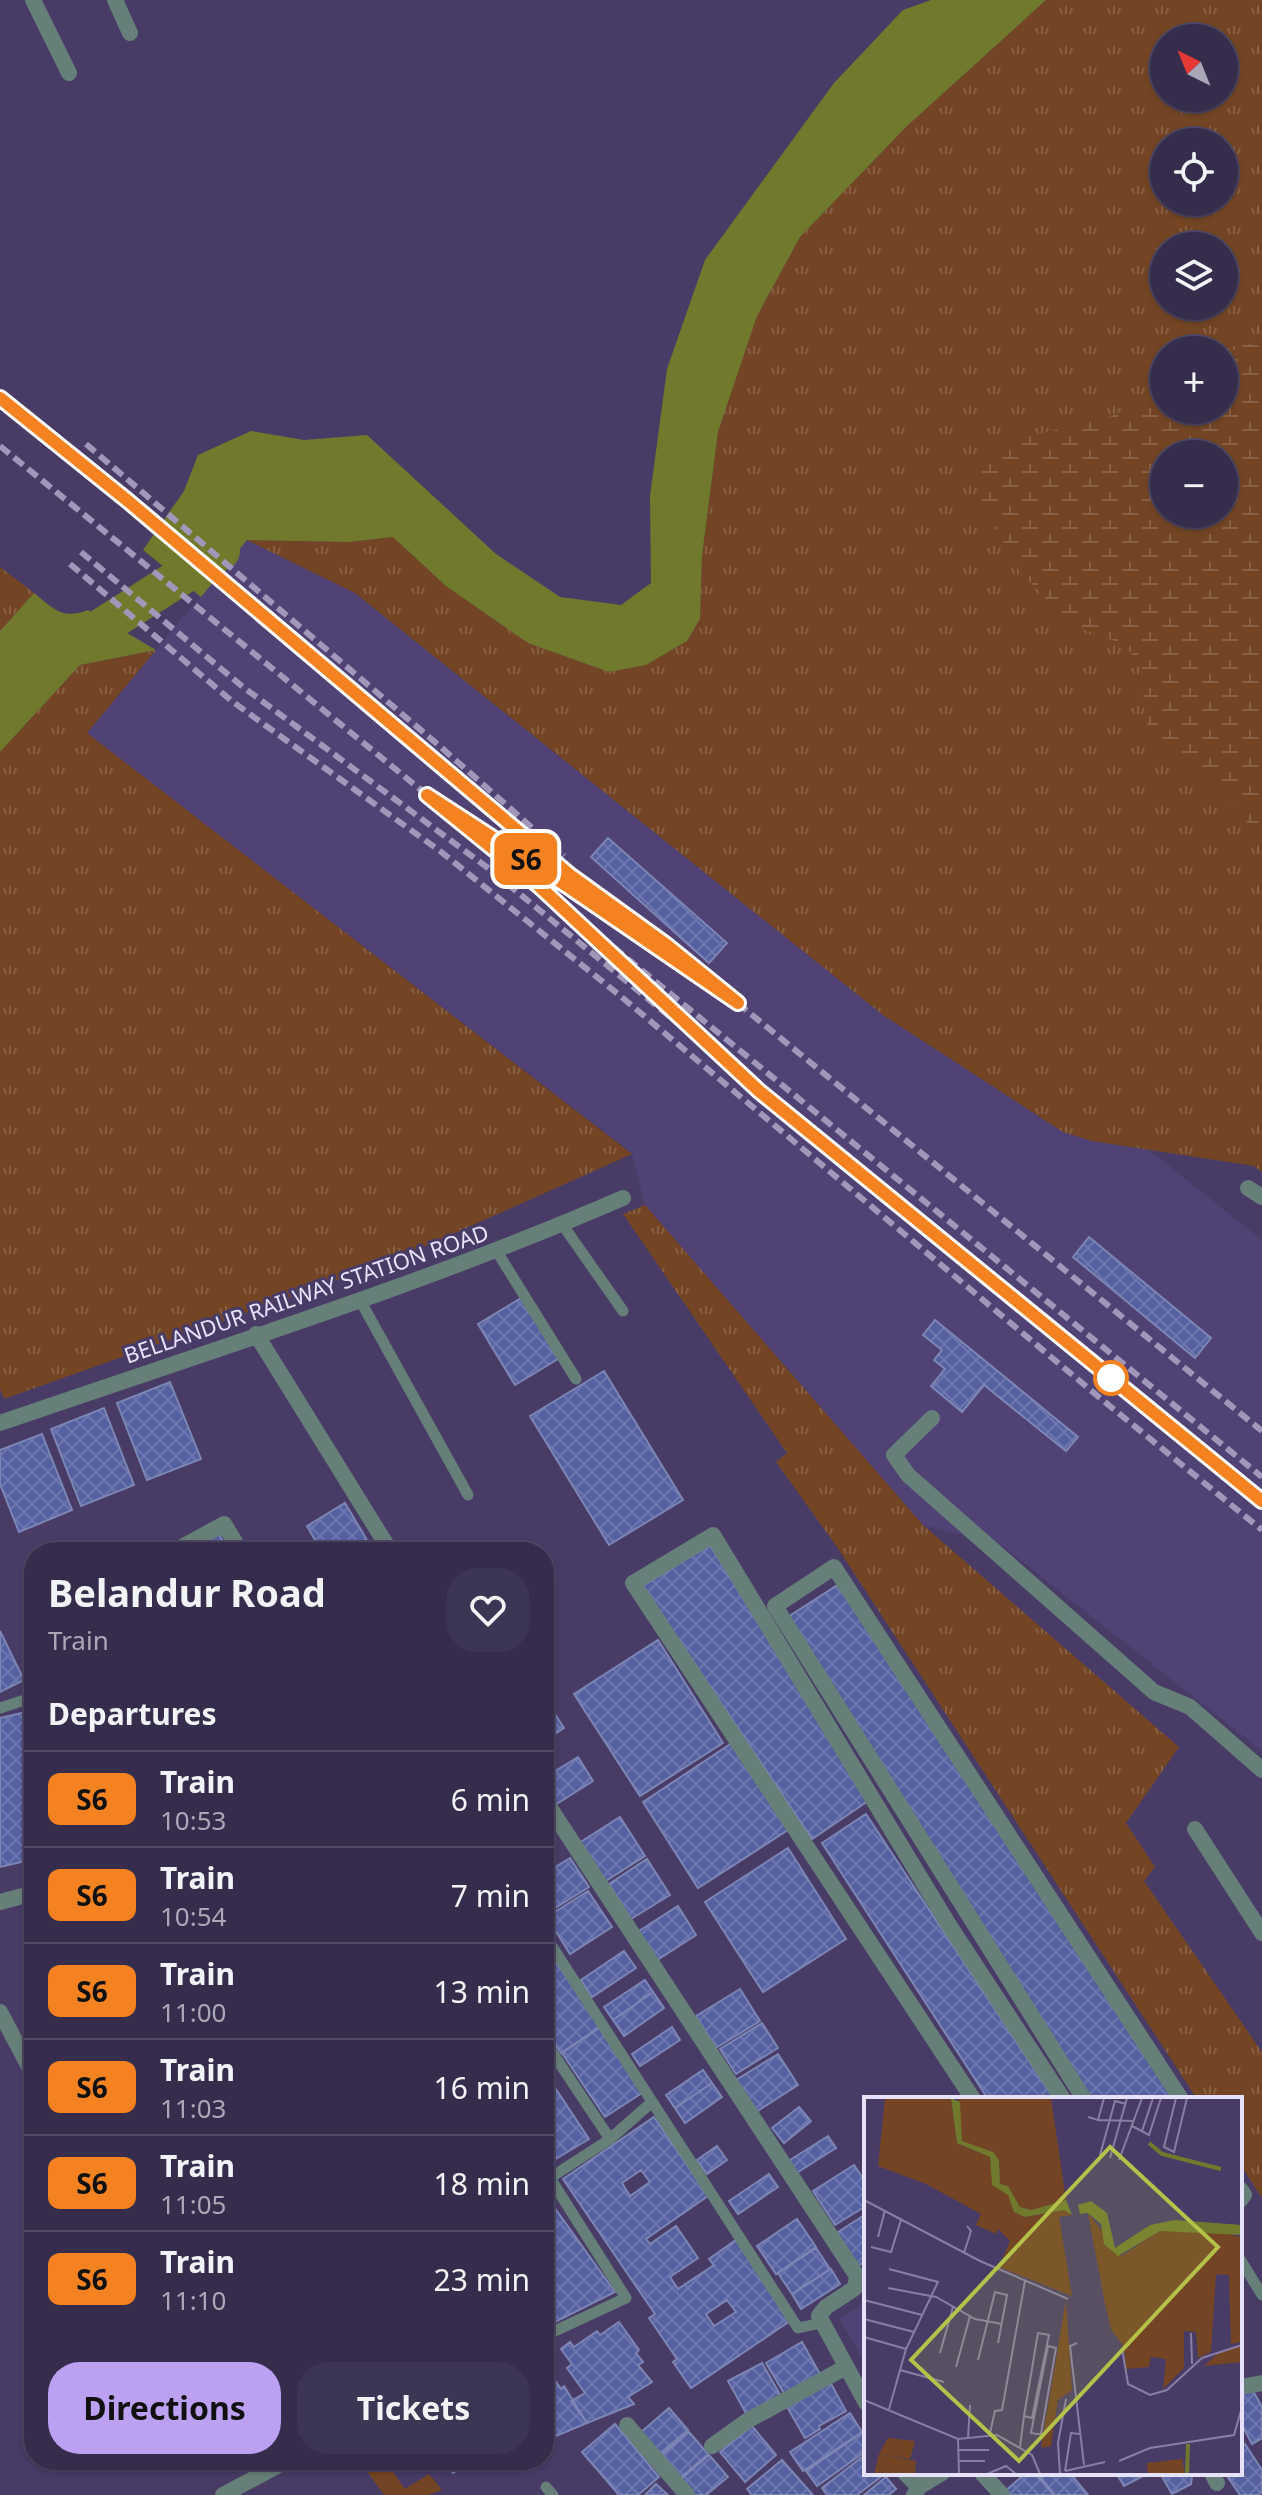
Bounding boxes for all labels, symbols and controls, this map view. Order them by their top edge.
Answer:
north arrow [1150,24,1238,112]
map controls [1150,24,1238,528]
button: locate [1150,128,1238,216]
button: layers [1150,232,1238,320]
button: + [1150,336,1238,424]
button: − [1150,440,1238,528]
line badge: S6 [490,833,562,885]
text: S6 [510,840,542,878]
street label: BELLANDUR RAILWAY STATION ROAD [120,1216,492,1370]
unlabelled marker [1094,1361,1128,1395]
text: Belandur Road [48,1566,326,1618]
button: heart [446,1568,530,1652]
text: Train [48,1622,109,1658]
text: Departures [48,1693,217,1734]
text: Train [160,1761,235,1802]
text: 6 min [451,1779,530,1820]
text: S6 [76,1780,108,1818]
text: 10:53 [160,1802,226,1838]
text: Train [160,1857,235,1898]
text: 7 min [451,1875,530,1916]
text: S6 [76,1876,108,1914]
text: 10:54 [160,1898,226,1934]
text: Train [160,1953,235,1994]
text: 13 min [434,1971,530,2012]
text: S6 [76,1972,108,2010]
text: 11:00 [160,1994,226,2030]
text: Train [160,2049,235,2090]
text: 16 min [434,2067,530,2108]
text: S6 [76,2068,108,2106]
text: 11:03 [160,2090,226,2126]
inset map [864,2097,1242,2475]
text: Train [160,2145,235,2186]
text: 18 min [434,2163,530,2204]
text: S6 [76,2164,108,2202]
text: 11:05 [160,2186,226,2222]
text: Train [160,2241,235,2282]
text: 23 min [434,2259,530,2300]
text: S6 [76,2260,108,2298]
text: 11:10 [160,2282,226,2318]
button: Directions [48,2362,281,2454]
button: Tickets [297,2362,530,2454]

